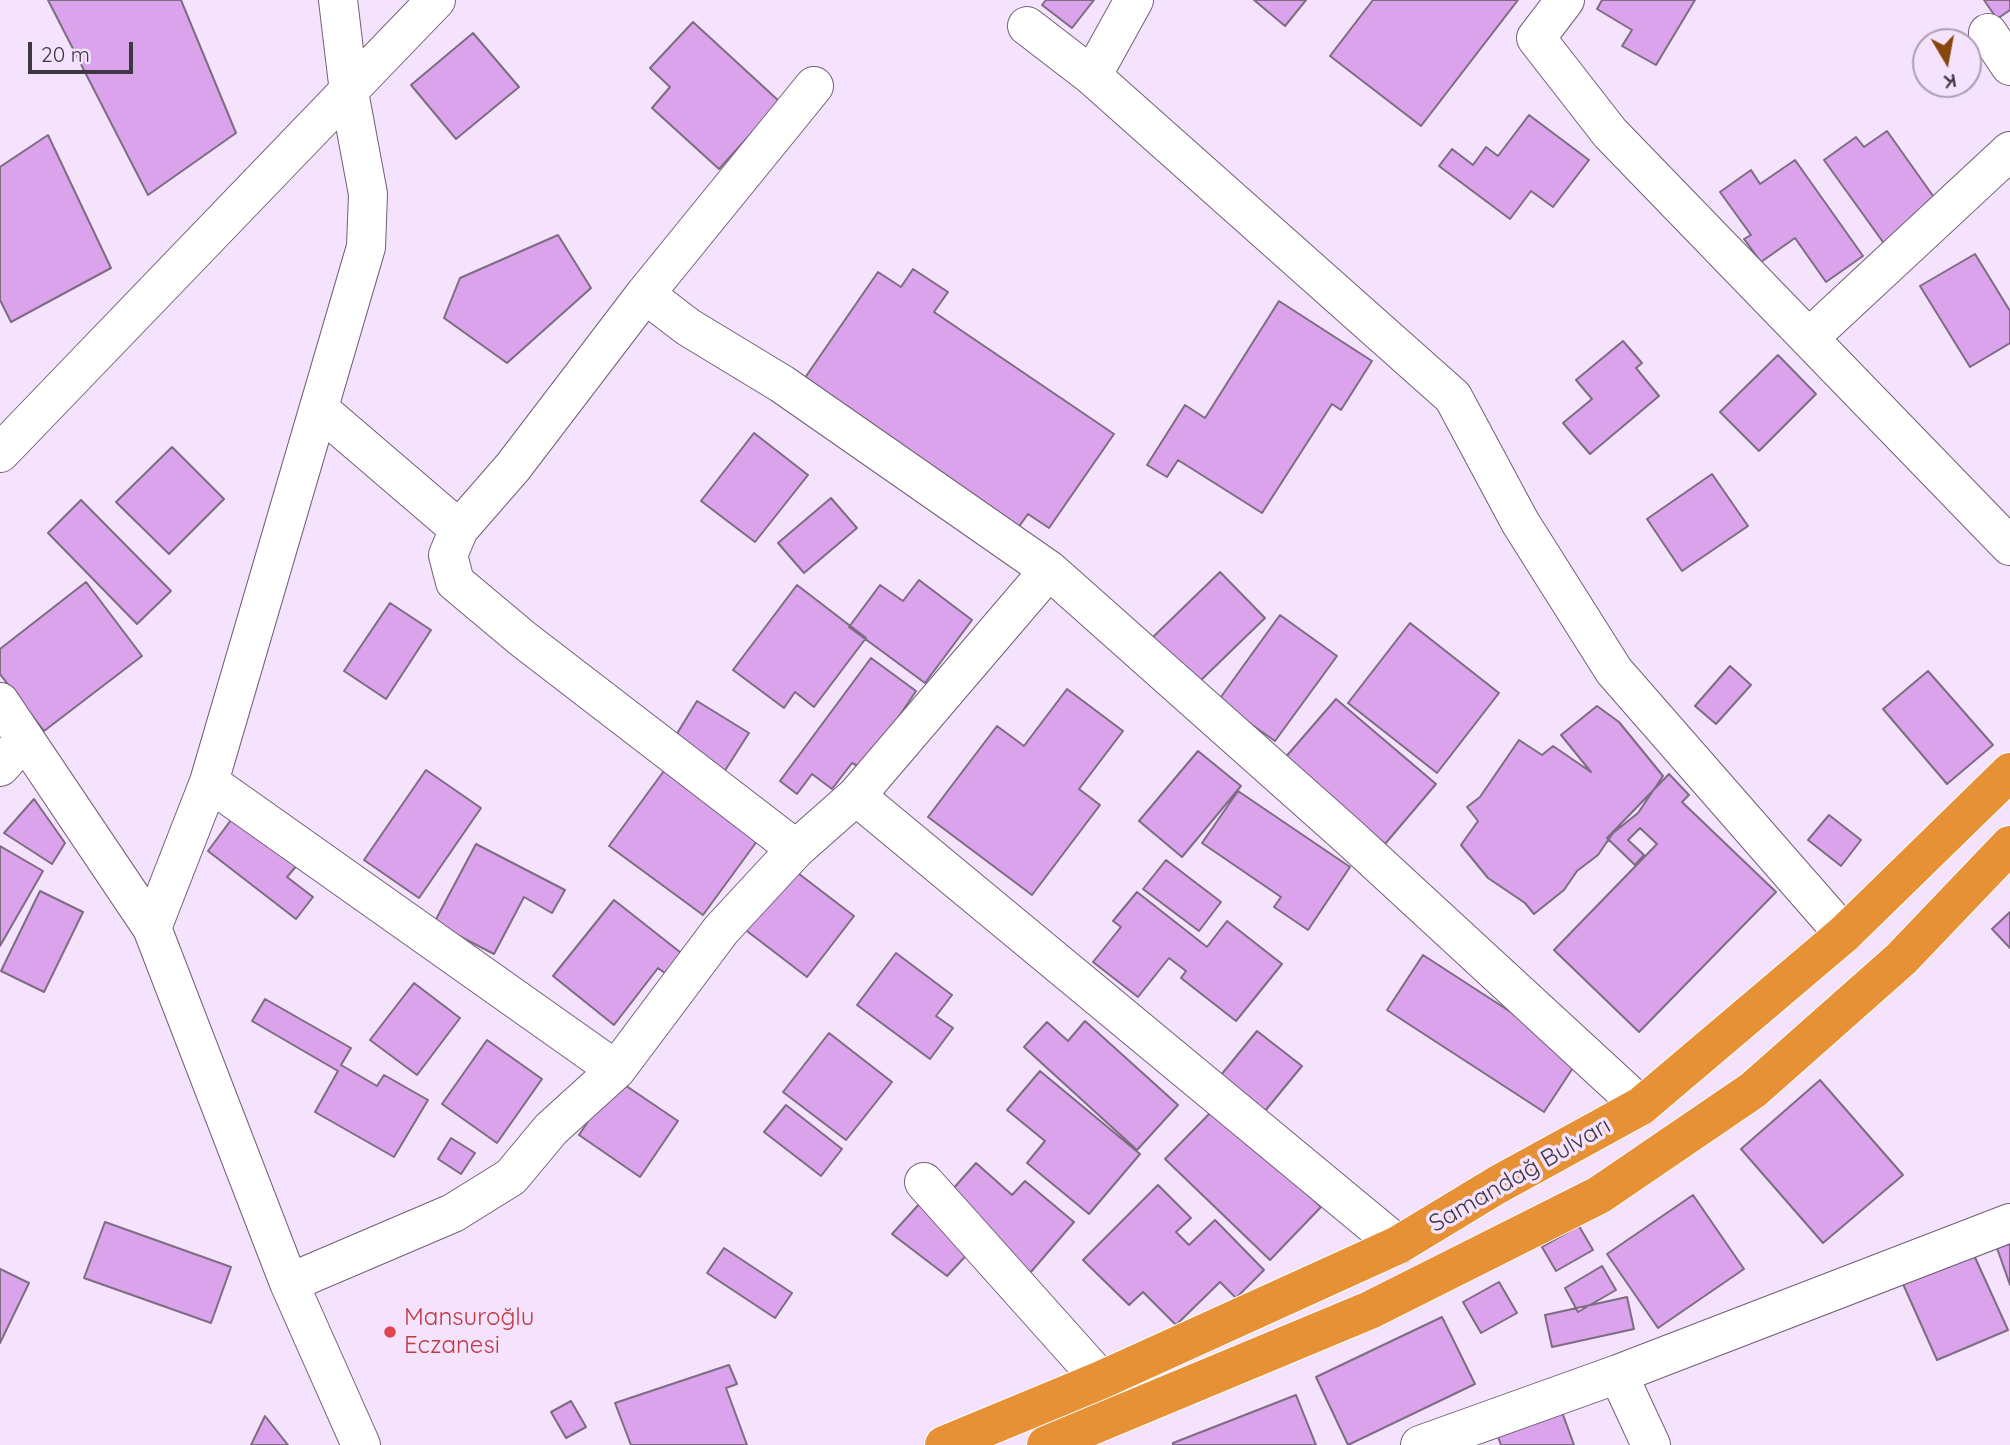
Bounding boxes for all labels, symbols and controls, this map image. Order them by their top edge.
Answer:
scale bar [32,28,136,72]
north arrow [1912,28,1982,98]
text: 20 m [41,41,90,67]
text: K [1942,69,1959,95]
street label: Samandağ Bulvarı [1424,1111,1616,1239]
place label: Mansuroğlu Eczanesi [404,1304,534,1360]
marker: Mansuroğlu Eczanesi [382,1324,398,1340]

